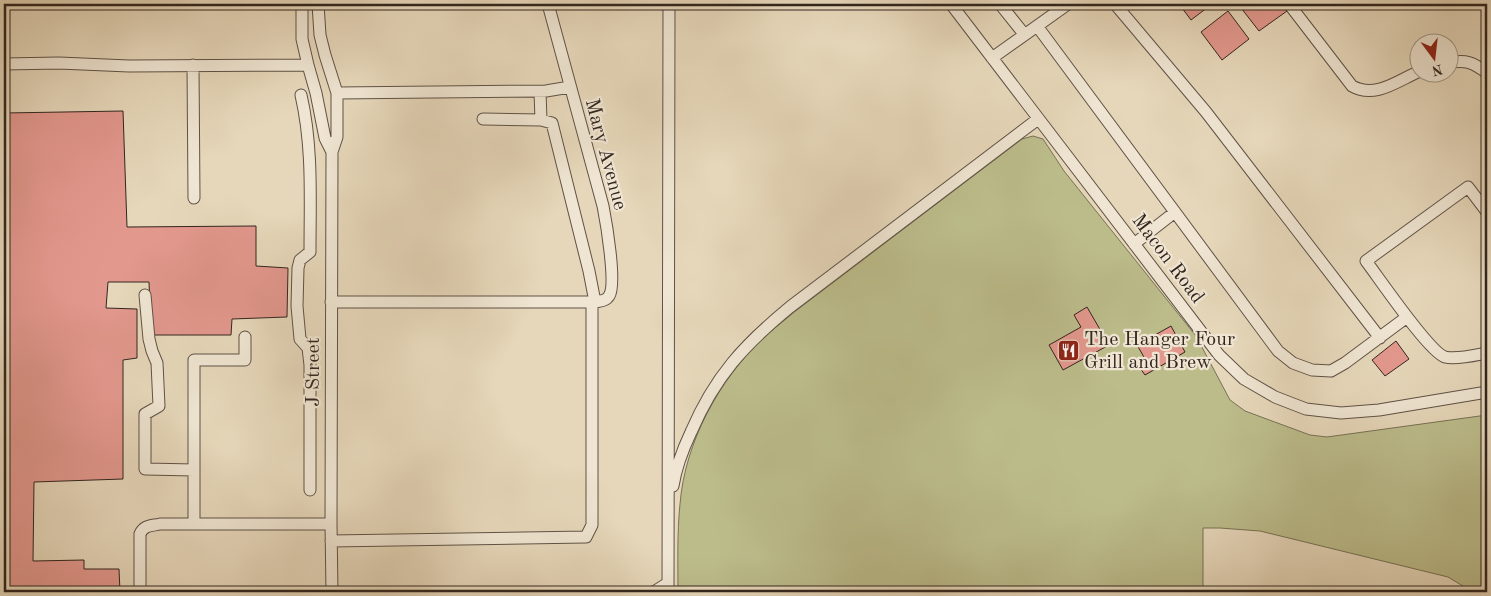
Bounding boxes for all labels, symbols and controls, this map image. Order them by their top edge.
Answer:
north arrow [1408,32,1458,82]
text: N [1430,61,1444,78]
street label: Mary Avenue [581,97,630,212]
street label: Macon Road [1127,211,1207,308]
place label: The Hanger Four Grill and Brew [1084,330,1235,373]
street label: J Street [304,337,324,407]
restaurant icon: The Hanger Four Grill and Brew [1056,338,1080,362]

